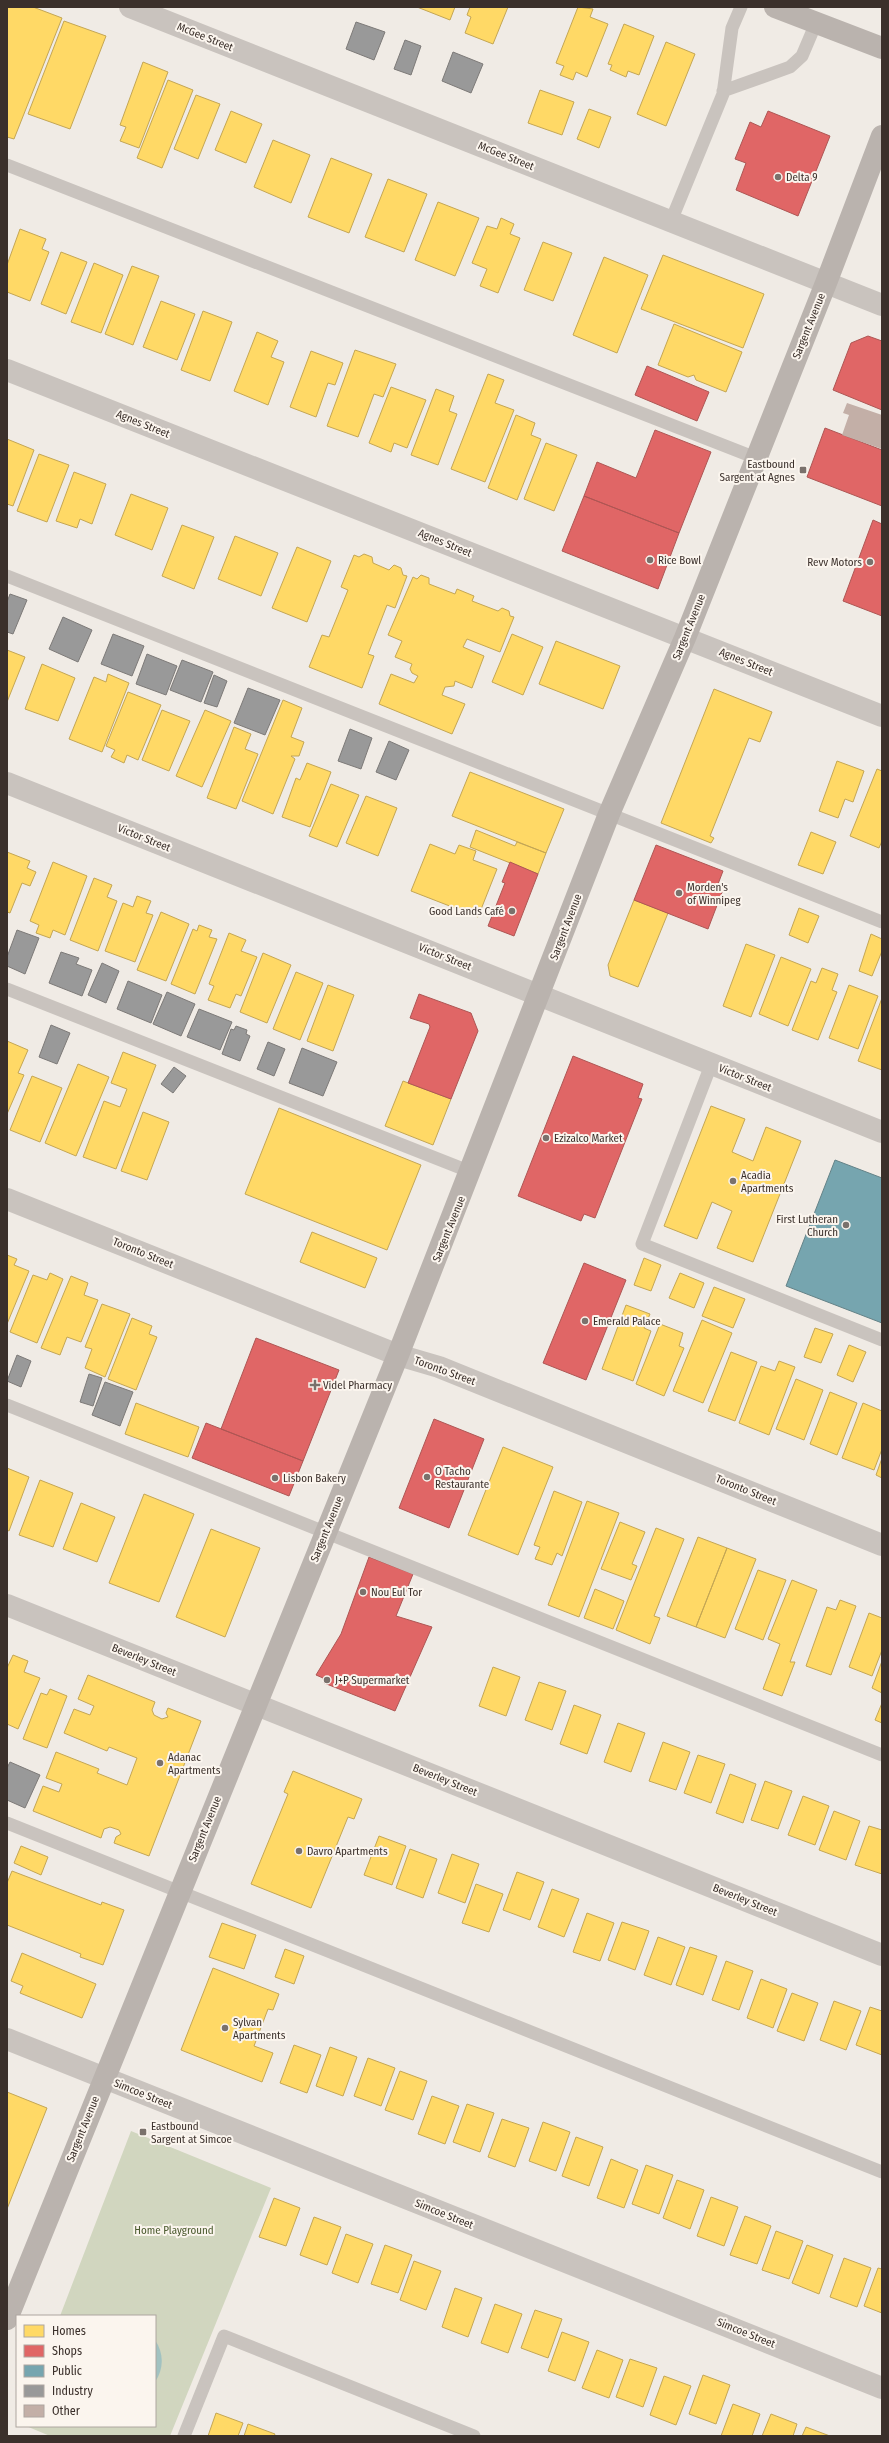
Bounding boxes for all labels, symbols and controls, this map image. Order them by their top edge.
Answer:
street label: McGee Street [175,20,235,54]
street label: McGee Street [476,139,536,173]
place label: Delta 9 [786,171,818,184]
marker: Delta 9 [773,172,783,182]
street label: Sargent Avenue [790,291,828,361]
street label: Agnes Street [114,407,172,441]
place label: Eastbound Sargent at Agnes [720,458,795,484]
marker: Eastbound Sargent at Agnes [798,465,808,475]
street label: Agnes Street [416,526,474,560]
place label: Rice Bowl [658,554,701,567]
marker: Rice Bowl [645,555,655,565]
place label: Revv Motors [807,556,862,569]
marker: Revv Motors [865,557,875,567]
street label: Sargent Avenue [670,592,708,662]
street label: Agnes Street [717,645,775,679]
street label: Victor Street [116,822,173,855]
place label: Morden's of Winnipeg [687,881,741,907]
marker: Morden's of Winnipeg [674,888,684,898]
street label: Sargent Avenue [547,892,585,962]
place label: Good Lands Café [429,905,504,918]
marker: Good Lands Café [507,906,517,916]
street label: Victor Street [417,941,474,974]
street label: Victor Street [717,1062,774,1095]
place label: Ezizalco Market [554,1132,623,1145]
marker: Ezizalco Market [541,1133,551,1143]
place label: Acadia Apartments [741,1169,794,1195]
marker: Acadia Apartments [728,1176,738,1186]
street label: Sargent Avenue [430,1194,468,1264]
place label: First Lutheran Church [776,1213,838,1239]
marker: First Lutheran Church [841,1220,851,1230]
street label: Toronto Street [111,1235,176,1271]
place label: Emerald Palace [593,1315,661,1328]
marker: Emerald Palace [580,1316,590,1326]
street label: Toronto Street [413,1354,478,1388]
place label: Videl Pharmacy [323,1379,392,1392]
marker: Videl Pharmacy [310,1380,320,1390]
place label: O Tacho Restaurante [435,1465,489,1491]
place label: Lisbon Bakery [283,1472,346,1485]
marker: O Tacho Restaurante [422,1472,432,1482]
street label: Toronto Street [714,1472,779,1508]
marker: Lisbon Bakery [270,1473,280,1483]
street label: Sargent Avenue [308,1494,346,1564]
place label: Nou Eul Tor [371,1586,422,1599]
marker: Nou Eul Tor [358,1587,368,1597]
street label: Beverley Street [110,1641,178,1679]
place label: J+P Supermarket [335,1674,410,1687]
marker: J+P Supermarket [322,1675,332,1685]
place label: Adanac Apartments [168,1751,221,1777]
marker: Adanac Apartments [155,1758,165,1768]
street label: Beverley Street [411,1761,479,1799]
street label: Sargent Avenue [186,1794,224,1864]
place label: Davro Apartments [307,1845,388,1858]
marker: Davro Apartments [294,1846,304,1856]
street label: Beverley Street [711,1881,779,1919]
place label: Sylvan Apartments [233,2016,286,2042]
marker: Sylvan Apartments [220,2023,230,2033]
street label: Simcoe Street [112,2076,175,2112]
street label: Sargent Avenue [64,2094,102,2164]
place label: Eastbound Sargent at Simcoe [151,2120,232,2146]
marker: Eastbound Sargent at Simcoe [138,2127,148,2137]
street label: Simcoe Street [413,2196,476,2232]
park label: Home Playground [134,2224,214,2237]
legend [16,2315,156,2427]
street label: Simcoe Street [715,2315,778,2351]
text: Homes [52,2324,86,2338]
text: Shops [52,2344,82,2358]
text: Public [52,2364,82,2378]
text: Industry [52,2384,93,2398]
text: Other [52,2404,81,2418]

